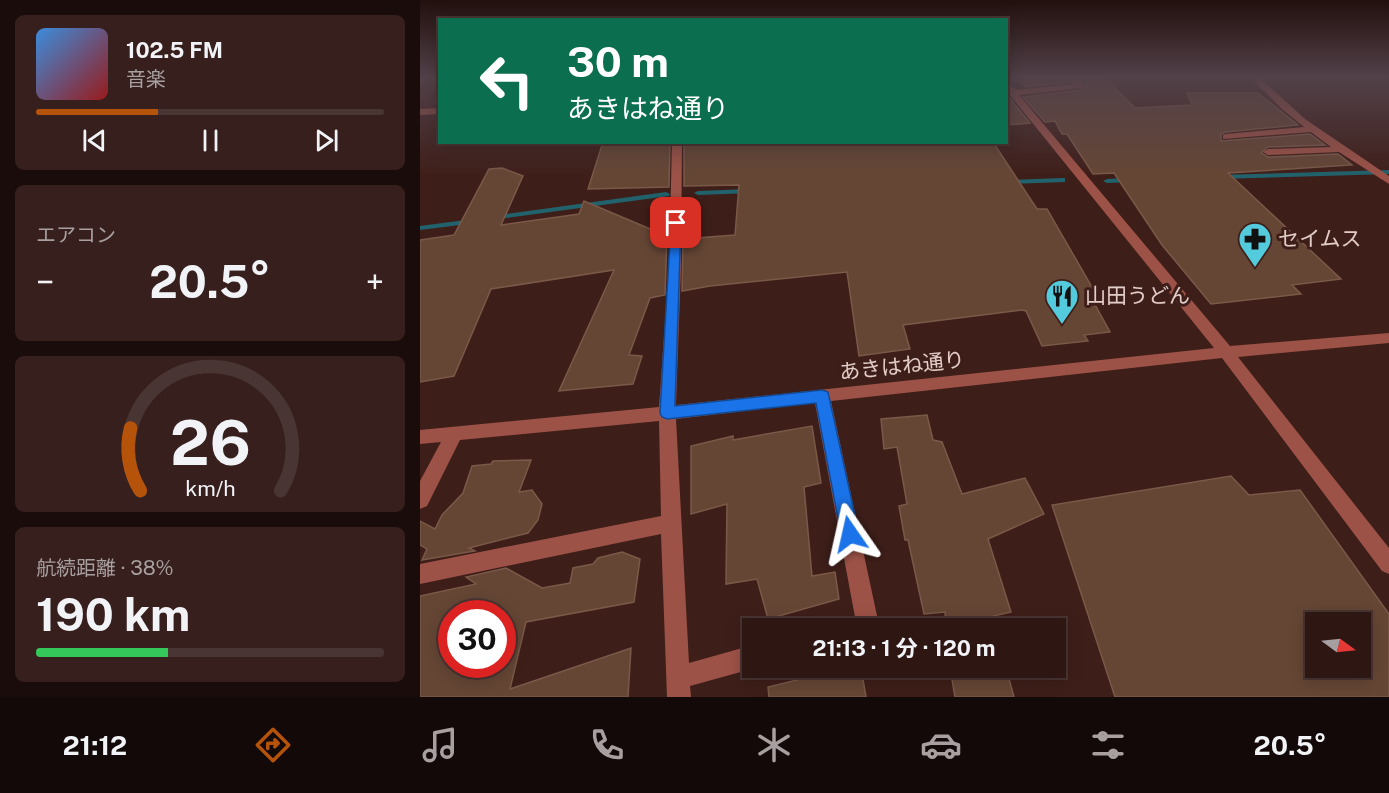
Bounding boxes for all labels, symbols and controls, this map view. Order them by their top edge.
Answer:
text: 102.5 FM [126,37,223,63]
text: 30 m [567,37,669,86]
icon: left [468,42,546,120]
text: 音楽 [126,67,166,91]
text: あきはね通り [567,92,729,124]
icon: previous [78,124,111,157]
icon: pause [194,124,227,157]
icon: next [310,124,343,157]
pin [650,197,701,248]
icon: arrive [659,206,692,239]
pharmacy icon: セイムス [1237,221,1273,268]
text: エアコン [36,223,116,247]
place label: セイムス [1278,226,1362,251]
text: 20.5° [149,255,271,308]
text: − [36,263,54,301]
text: + [366,263,384,301]
restaurant icon: 山田うどん [1044,278,1080,325]
place label: 山田うどん [1085,283,1190,308]
street label: あきはね通り [838,346,966,385]
text: 26 [170,406,250,479]
text: km/h [185,476,235,501]
position arrow [818,502,882,566]
text: 航続距離 · 38% [36,556,174,580]
text: 190 km [36,588,190,641]
speed limit sign: 30 [438,600,516,678]
north arrow [1305,612,1371,678]
map controls [1305,612,1371,678]
text: 21:13 · 1 分 · 120 m [812,635,996,661]
icon: directions [252,724,294,766]
icon: music [419,724,461,766]
icon: phone [586,724,628,766]
icon: climate [753,724,795,766]
icon: car [920,724,962,766]
icon: filters [1087,724,1129,766]
text: 21:12 [62,729,127,761]
text: 20.5° [1254,729,1326,761]

